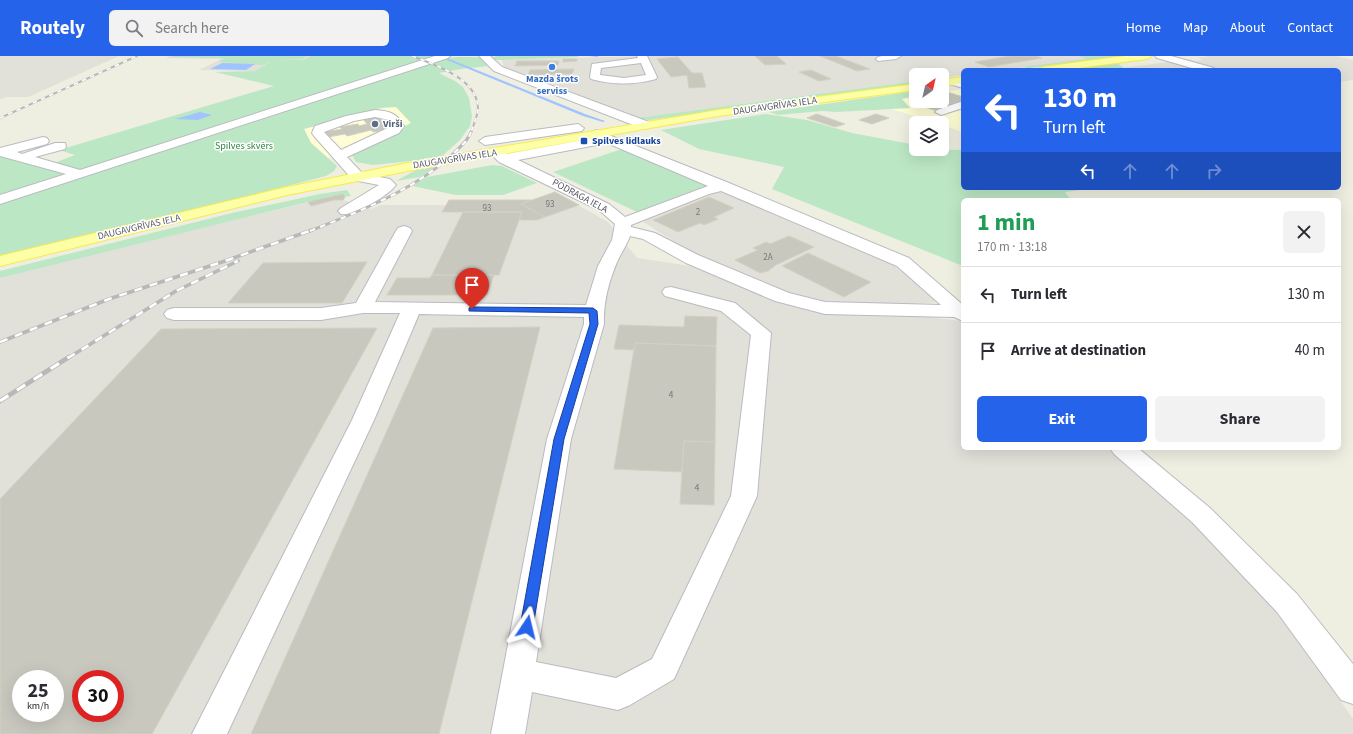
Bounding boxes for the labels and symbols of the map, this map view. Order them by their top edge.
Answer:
marker: Mazda šrots serviss [547,62,557,72]
north arrow [909,68,949,108]
place label: Mazda šrots serviss [526,72,579,98]
street label: DAUGAVGRĪVAS IELA [732,93,818,119]
place label: Virši [382,117,403,131]
marker: Virši [370,119,380,129]
place label: Spilves lidlauks [592,134,661,148]
marker: Spilves lidlauks [579,136,589,146]
park label: Spilves skvērs [215,139,273,153]
street label: DAUGAVGRĪVAS IELA [412,145,499,173]
street label: PODRAGA IELA [550,175,611,217]
house number: 93 [546,198,555,211]
house number: 93 [483,202,492,215]
house number: 2 [696,206,701,219]
street label: DAUGAVGRĪVAS IELA [96,211,182,243]
house number: 2A [763,251,773,264]
pin [455,268,489,309]
house number: 4 [669,388,674,402]
house number: 4 [695,481,700,495]
position arrow [506,606,548,648]
speed limit sign: 30 [72,670,124,722]

